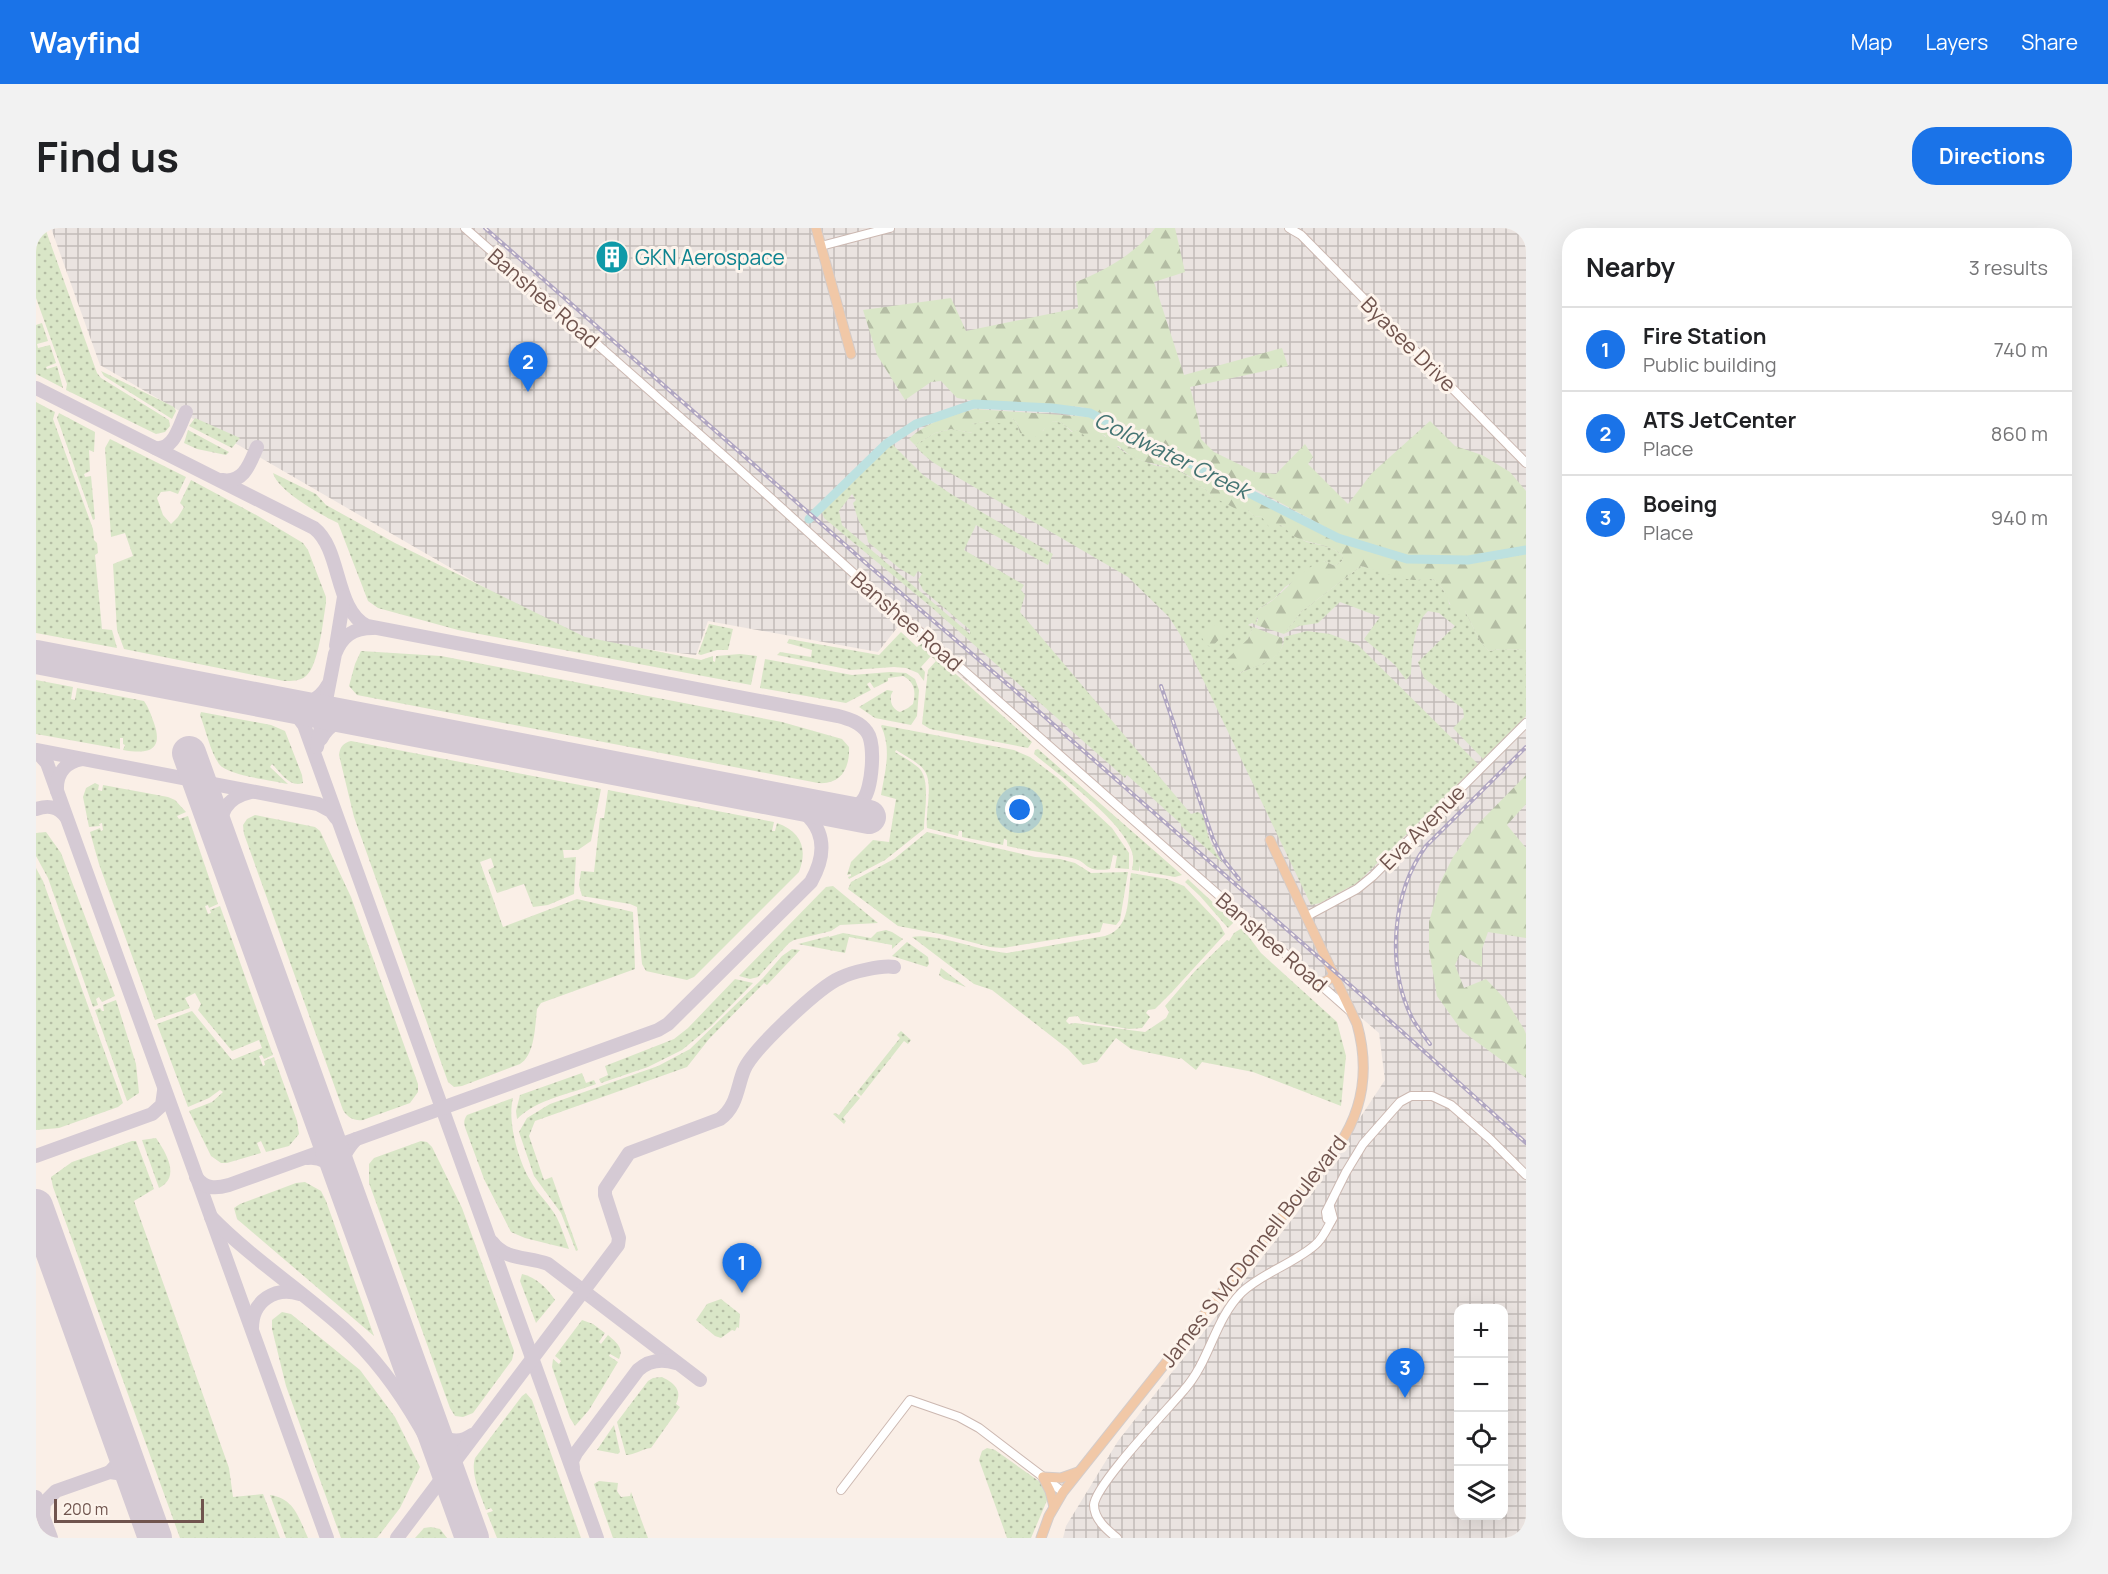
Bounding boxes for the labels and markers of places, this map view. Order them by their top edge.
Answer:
building icon: GKN Aerospace [594,239,630,275]
place label: GKN Aerospace [635,243,785,271]
pin: 2 [508,342,548,392]
pin: 1 [722,1244,762,1293]
pin: 3 [1386,1348,1424,1398]

